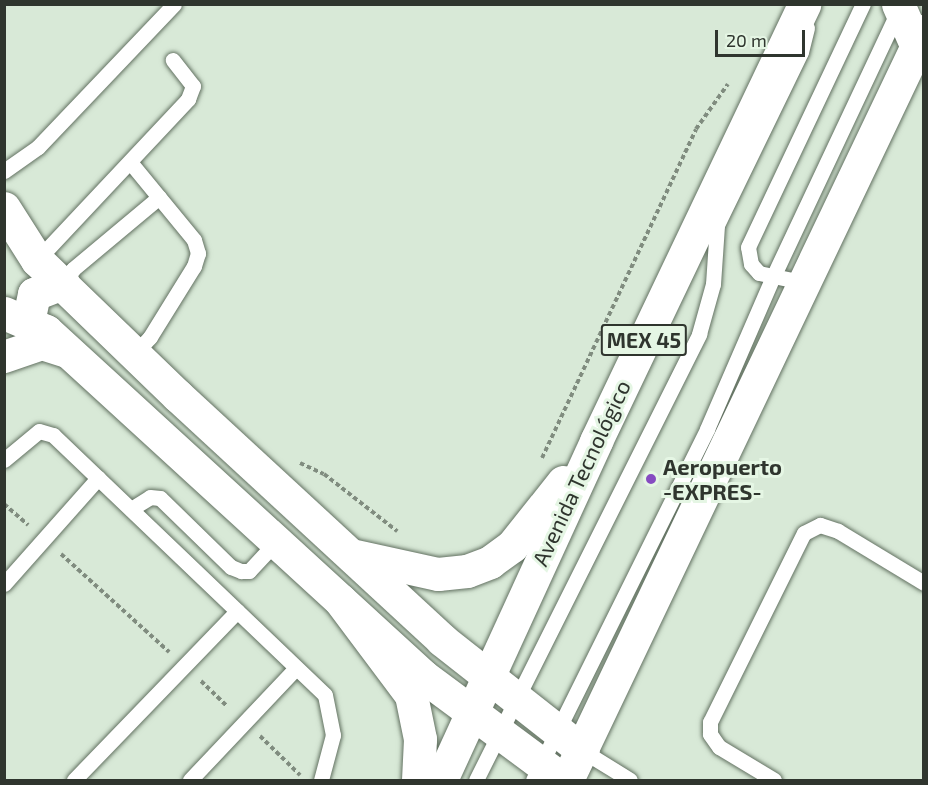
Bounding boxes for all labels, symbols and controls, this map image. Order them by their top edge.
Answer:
scale bar [718,18,808,56]
text: 20 m [726,29,767,51]
road number: MEX 45 [600,322,688,358]
street label: Avenida Tecnológico [526,376,636,570]
place label: Aeropuerto -EXPRES- [663,453,782,505]
marker: Aeropuerto -EXPRES- [644,472,658,486]

